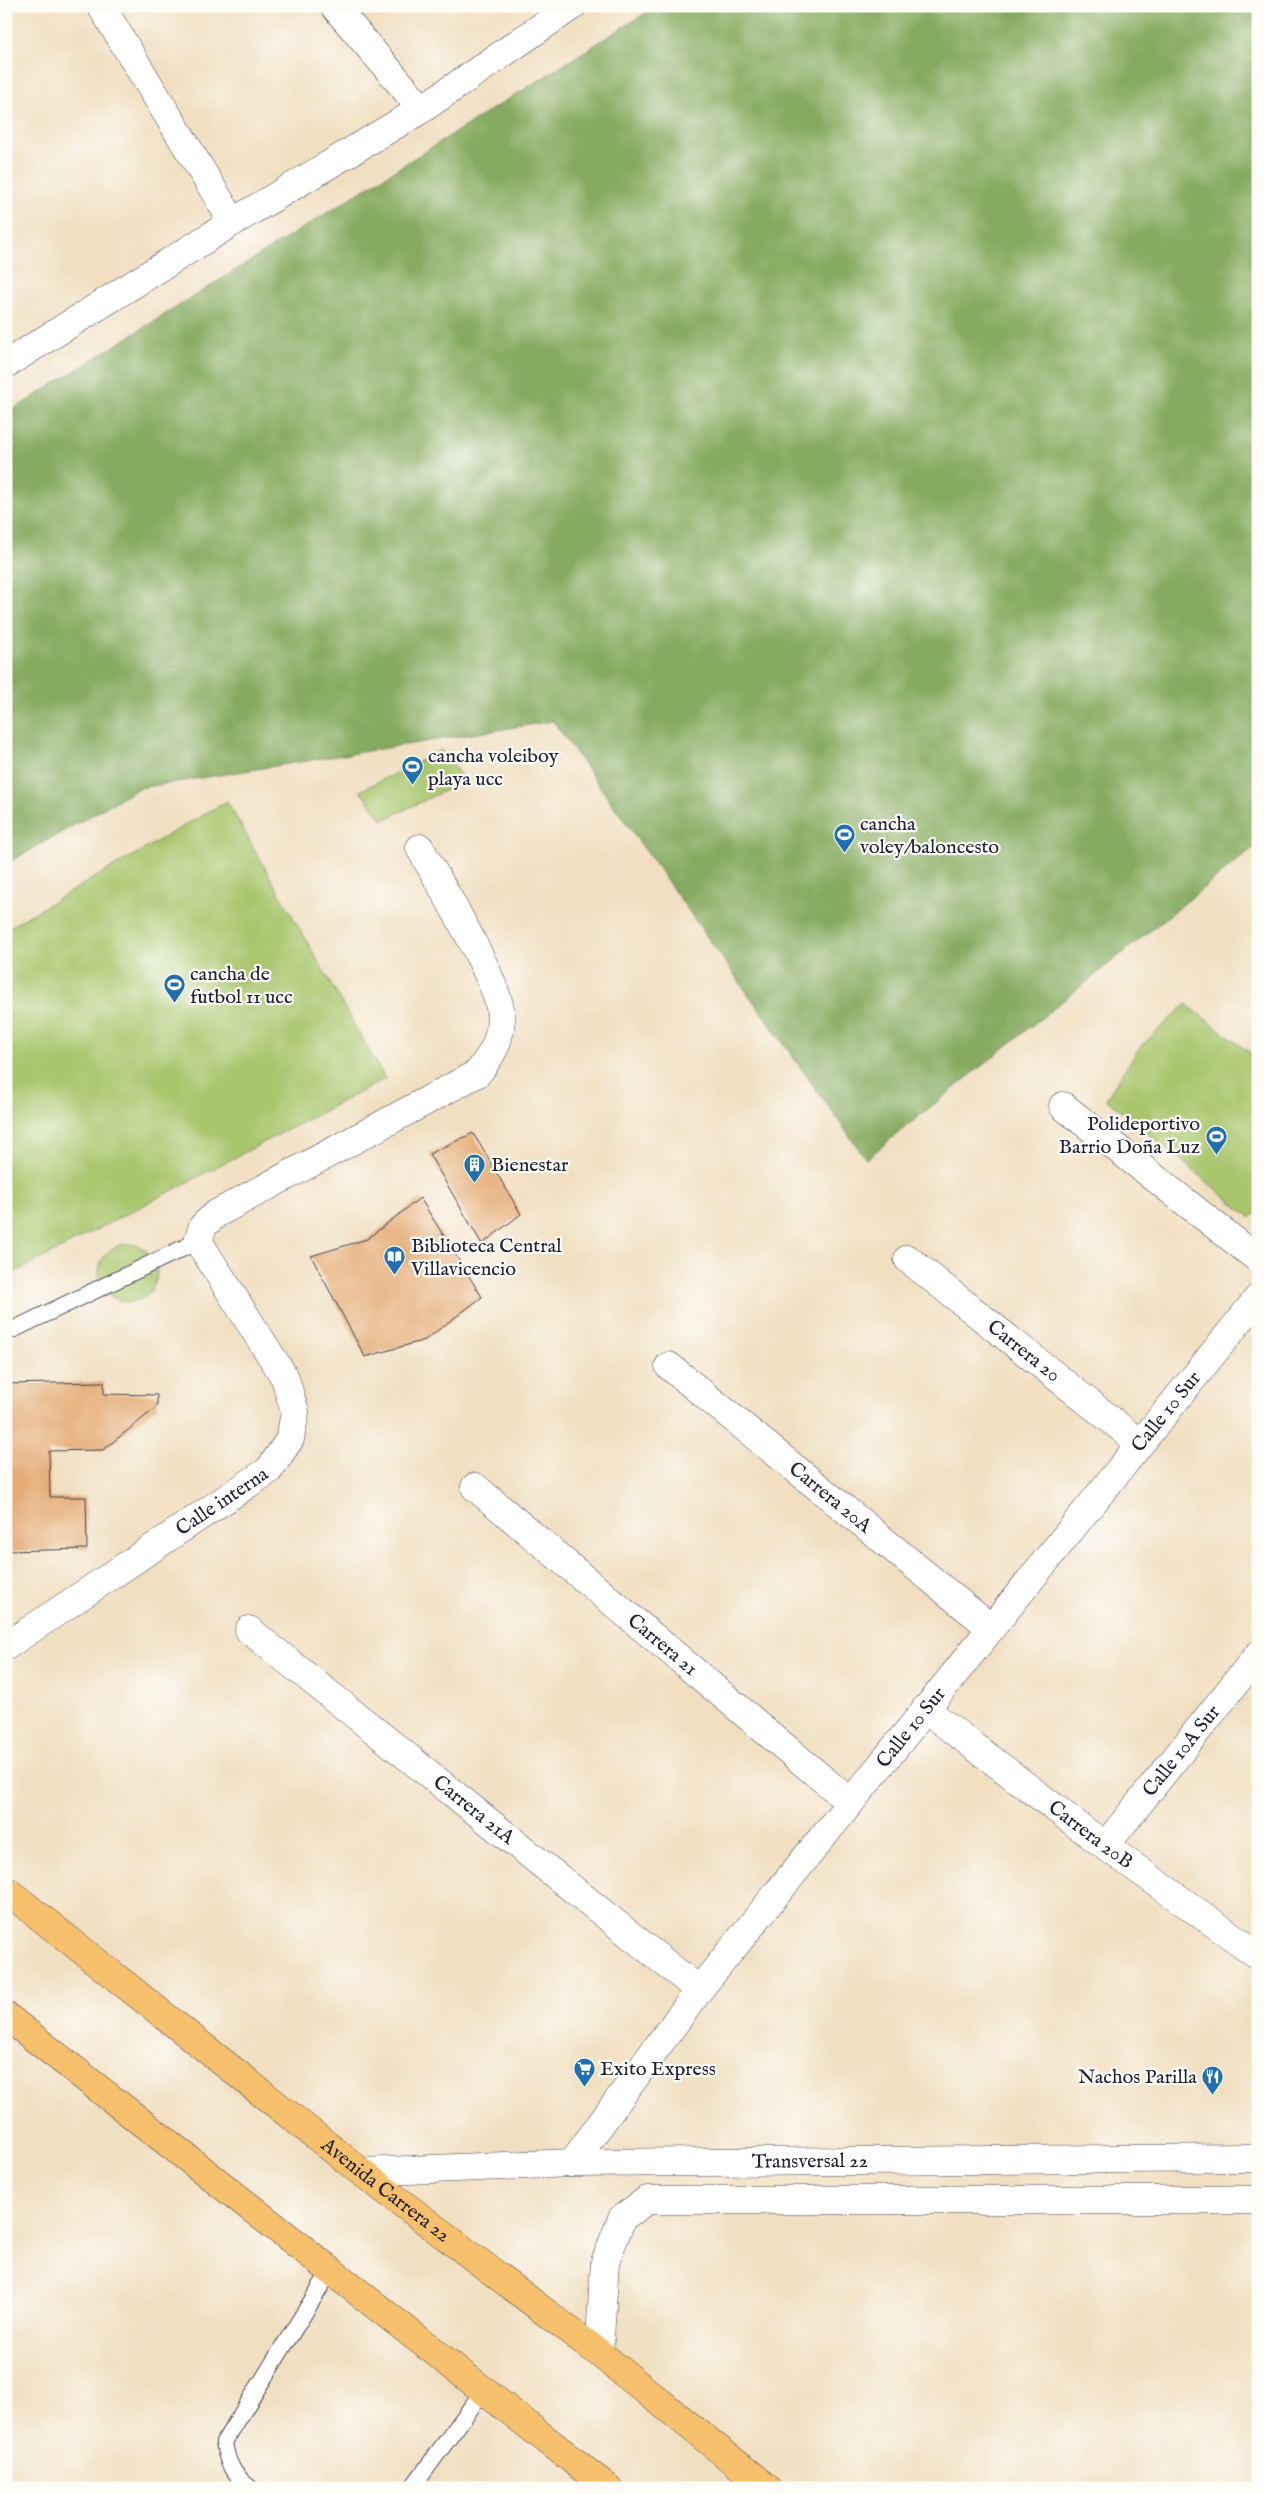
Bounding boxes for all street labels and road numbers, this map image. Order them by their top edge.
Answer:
street label: Carrera 20 [982,1314,1066,1388]
street label: Calle 10 Sur [1126,1366,1207,1457]
street label: Carrera 20A [784,1456,877,1539]
street label: Calle interna [171,1461,273,1541]
street label: Carrera 21 [622,1608,703,1681]
street label: Calle 10 Sur [871,1681,952,1773]
street label: Calle 10A Sur [1137,1699,1226,1802]
street label: Carrera 21A [428,1770,520,1850]
street label: Carrera 20B [1043,1795,1138,1875]
street label: Avenida Carrera 22 [315,2132,455,2248]
street label: Transversal 22 [752,2148,868,2174]

